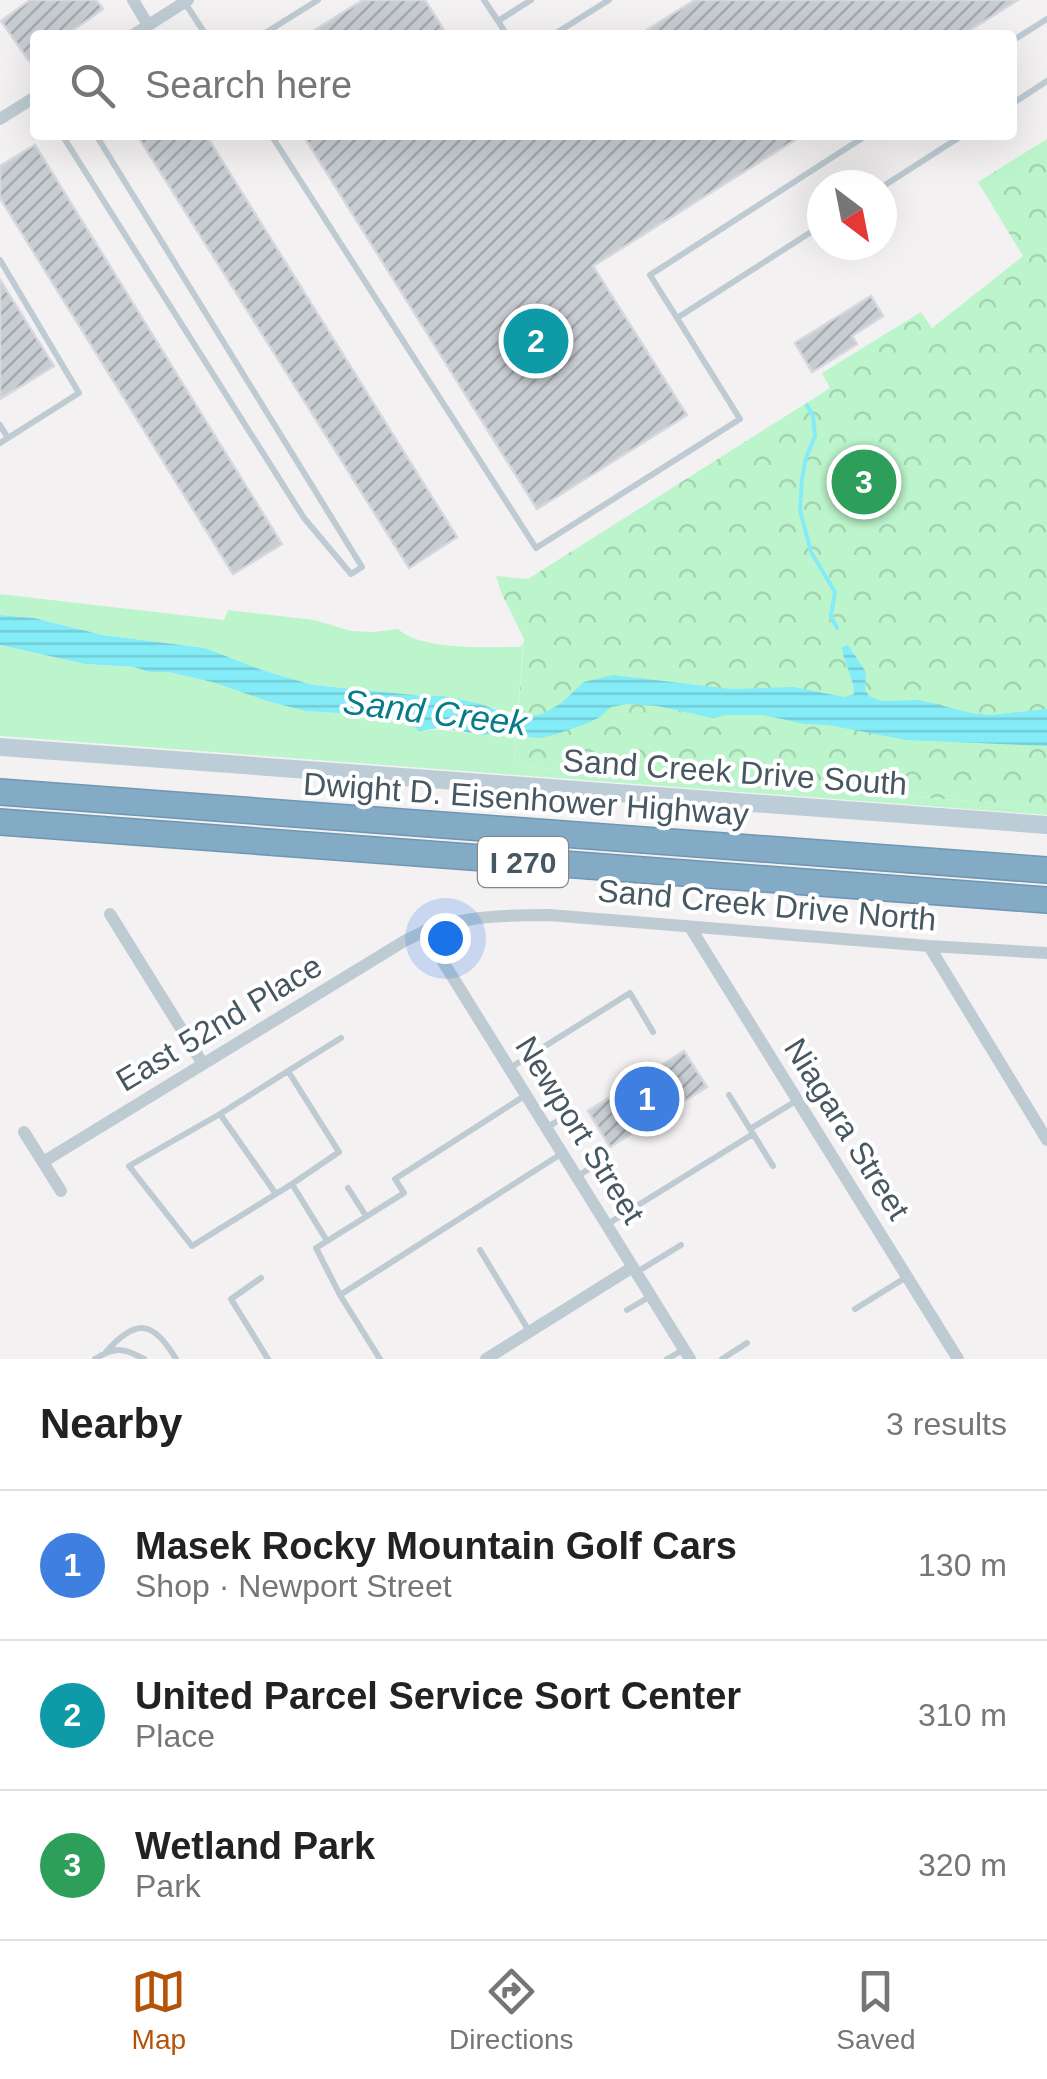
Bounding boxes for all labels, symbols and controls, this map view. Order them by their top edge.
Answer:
search box [30,30,1017,140]
icon: search [65,58,120,113]
text: Search here [145,64,352,106]
north arrow [807,170,897,260]
pin: 2 [504,304,568,378]
pin: 3 [832,444,896,520]
water label: Sand Creek [341,681,531,743]
street label: Sand Creek Drive South [562,742,908,802]
street label: Dwight D. Eisenhower Highway [302,765,750,833]
road number: I 270 [478,837,568,887]
street label: Sand Creek Drive North [596,872,938,938]
your location [420,913,471,964]
street label: East 52nd Place [110,948,328,1098]
street label: Newport Street [508,1030,652,1230]
street label: Niagara Street [777,1032,917,1226]
pin: 1 [614,1062,680,1136]
text: Nearby [40,1400,182,1447]
text: 3 results [886,1406,1007,1442]
text: Masek Rocky Mountain Golf Cars [135,1525,737,1567]
text: 1 [64,1547,81,1583]
text: 130 m [918,1547,1007,1583]
text: Shop · Newport Street [135,1568,452,1604]
text: United Parcel Service Sort Center [135,1675,741,1717]
text: 2 [64,1697,81,1733]
text: 310 m [918,1697,1007,1733]
text: Place [135,1718,215,1754]
text: Wetland Park [135,1825,375,1867]
text: 3 [64,1847,81,1883]
text: 320 m [918,1847,1007,1883]
text: Park [135,1868,201,1904]
tab: Map [131,1964,186,2056]
tab: Directions [449,1964,574,2056]
tab: Saved [836,1964,916,2056]

